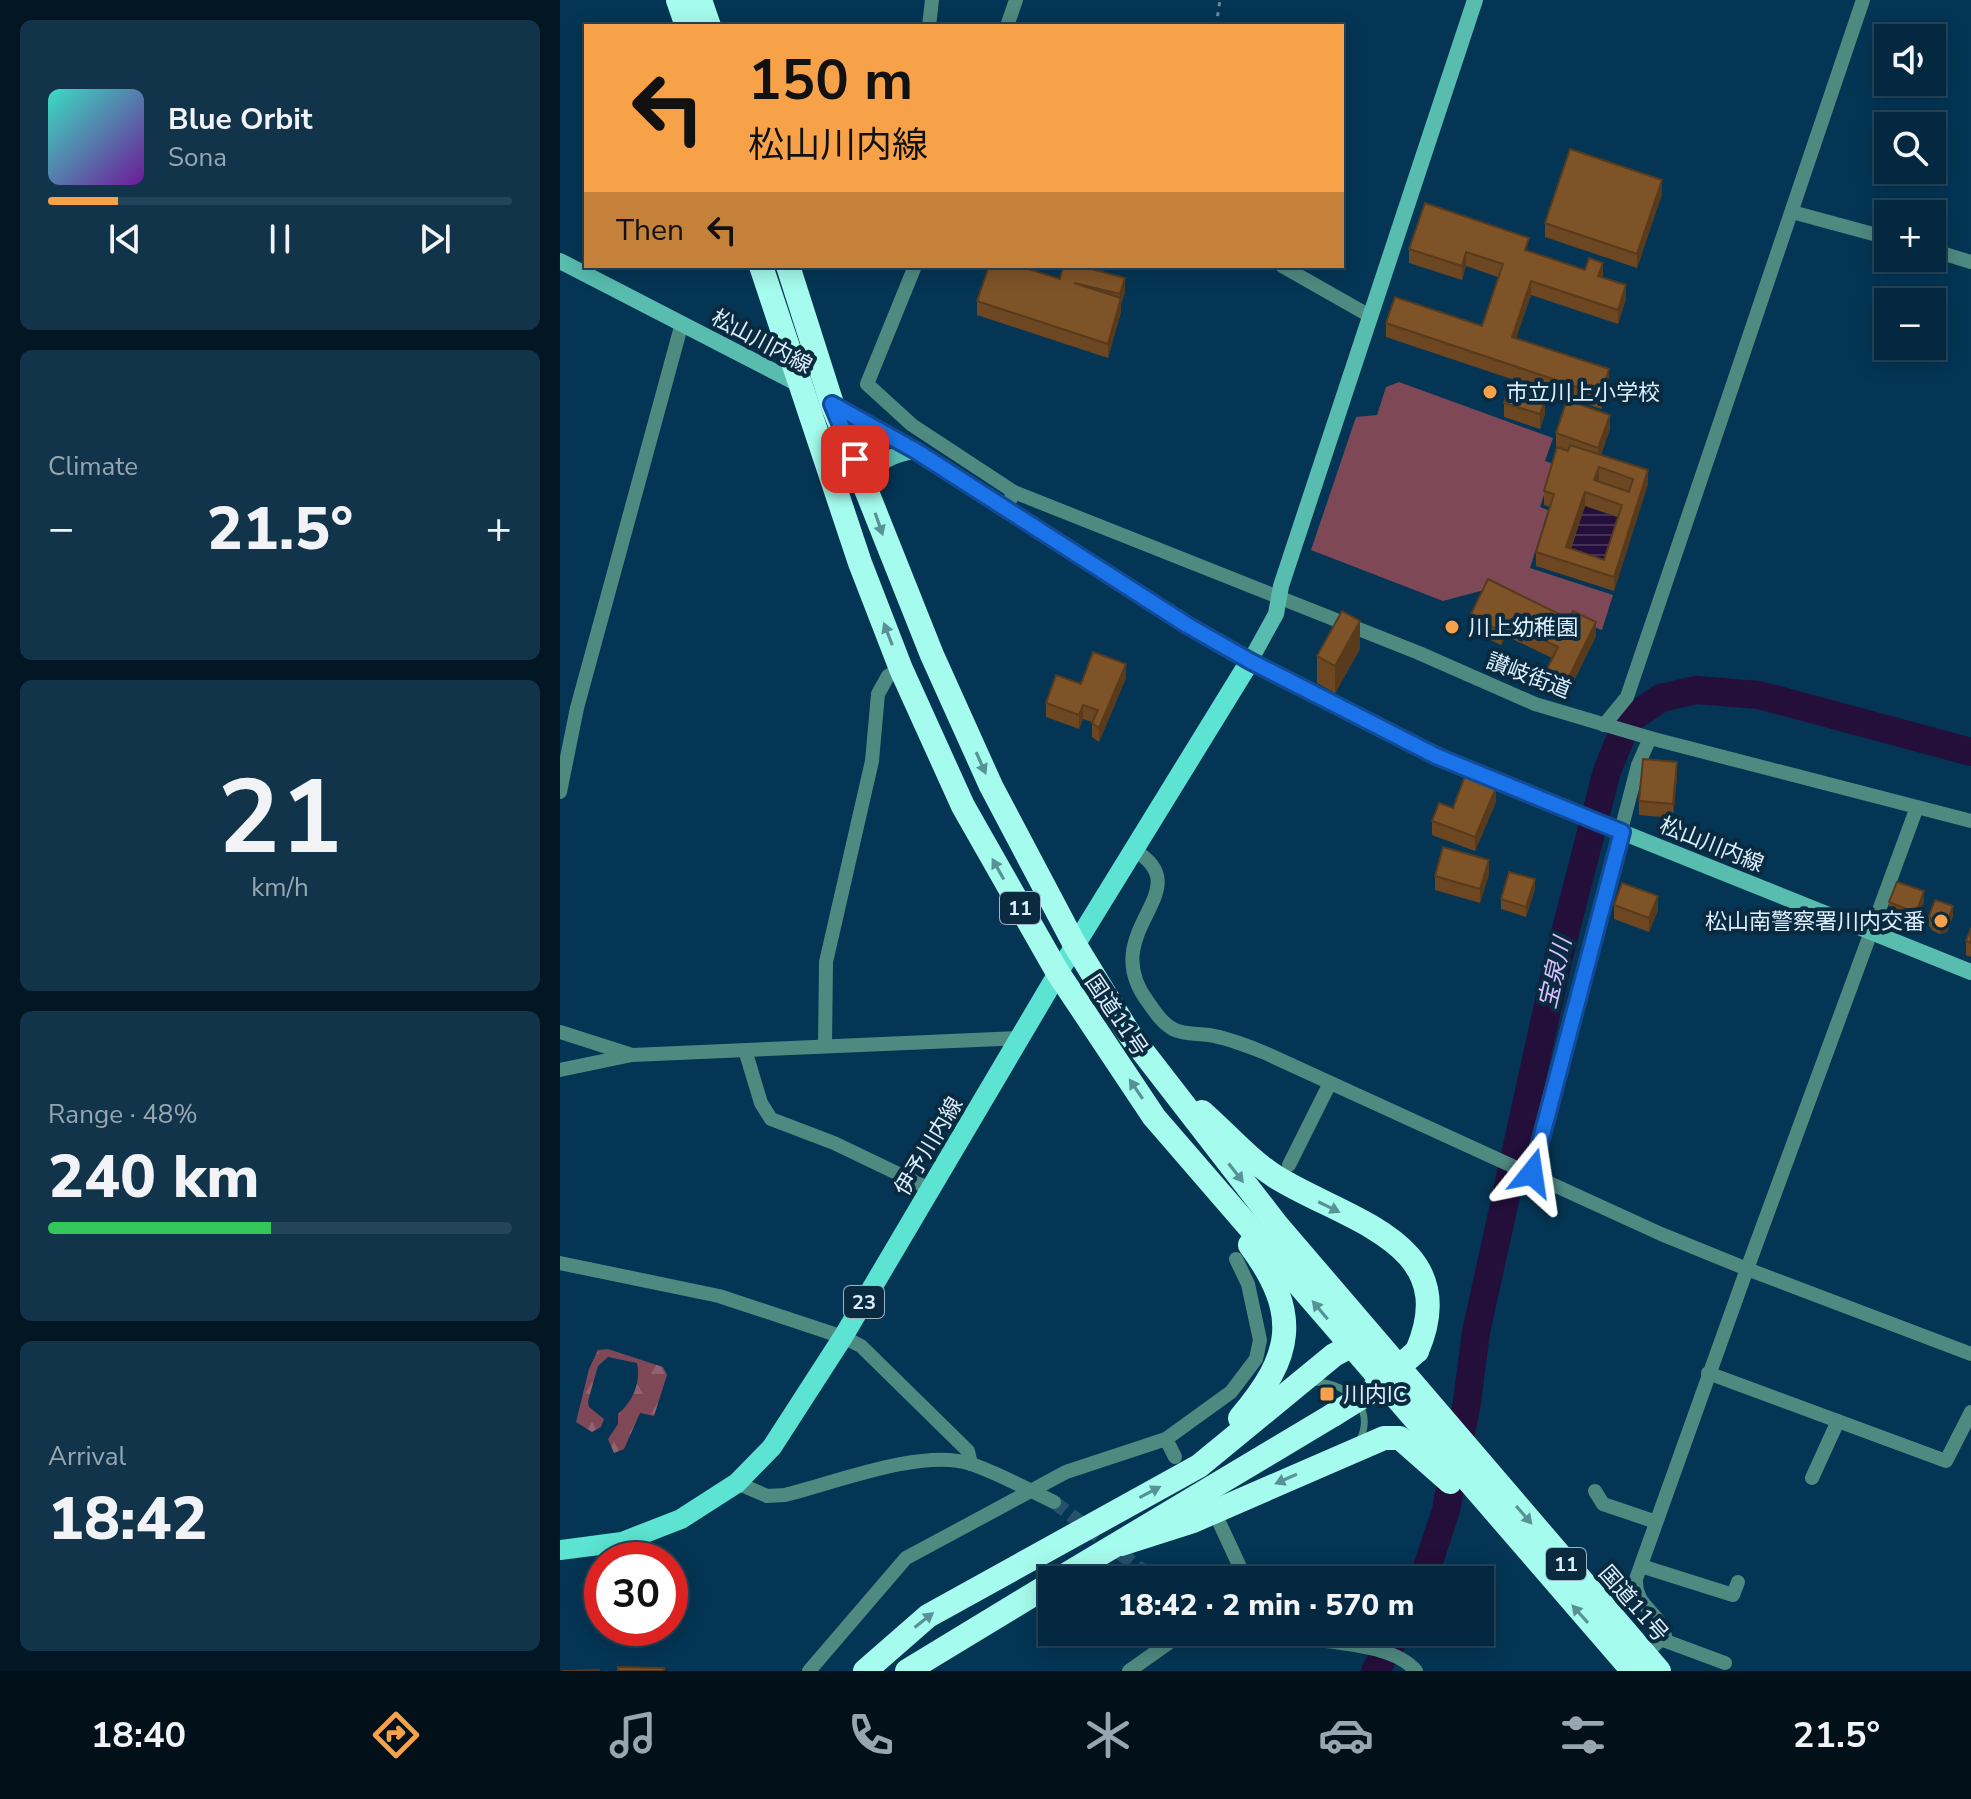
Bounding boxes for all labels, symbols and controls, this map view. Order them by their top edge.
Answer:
map controls [1874,24,1946,360]
button: sound [1874,24,1946,96]
text: 150 m [748,42,913,119]
icon: left [616,56,720,160]
text: Blue Orbit [168,99,312,140]
button: search [1874,112,1946,184]
text: 松山川内線 [748,121,928,170]
text: Sona [168,140,227,175]
button: + [1874,200,1946,272]
icon: left [700,208,744,252]
text: Then [616,210,684,251]
icon: previous [103,217,147,261]
icon: pause [258,217,302,261]
icon: next [413,217,457,261]
button: − [1874,288,1946,360]
street label: 松山川内線 [706,303,817,381]
place label: 市立川上小学校 [1506,378,1660,408]
marker: 市立川上小学校 [1481,383,1499,401]
pin [821,425,889,493]
icon: arrive [833,437,877,481]
text: Climate [48,449,138,484]
text: 21.5° [207,488,353,570]
text: − [48,499,74,559]
text: + [486,499,512,559]
one-way arrow [874,512,886,536]
place label: 川上幼稚園 [1468,613,1578,643]
marker: 川上幼稚園 [1443,618,1461,636]
one-way arrow [881,622,894,646]
street label: 讃岐街道 [1482,646,1575,706]
text: 21 [218,747,342,889]
one-way arrow [974,751,987,775]
street label: 松山川内線 [1655,810,1768,879]
one-way arrow [991,858,1005,880]
text: km/h [251,870,309,905]
road number: 11 [1000,892,1040,924]
place label: 松山南警察署川内交番 [1705,907,1925,937]
marker: 松山南警察署川内交番 [1932,912,1950,930]
water label: 宝泉川 [1531,931,1579,1012]
street label: 国道11号 [1078,969,1154,1062]
one-way arrow [1128,1079,1143,1100]
street label: 伊予川内線 [888,1092,970,1201]
text: Range · 48% [48,1097,198,1132]
position arrow [1490,1131,1574,1215]
text: 240 km [48,1136,260,1218]
one-way arrow [1227,1163,1243,1183]
one-way arrow [1318,1200,1341,1214]
road number: 23 [844,1286,884,1318]
one-way arrow [1312,1301,1329,1321]
place label: 川内IC [1343,1380,1407,1410]
marker: 川内IC [1318,1385,1336,1403]
text: Arrival [48,1439,126,1474]
one-way arrow [1274,1472,1298,1486]
text: 18:42 [48,1478,208,1560]
one-way arrow [1139,1485,1161,1499]
one-way arrow [1515,1505,1532,1525]
speed limit sign: 30 [584,1542,688,1646]
road number: 11 [1546,1548,1586,1580]
street label: 国道11号 [1592,1559,1675,1648]
text: 18:42 · 2 min · 570 m [1118,1585,1414,1626]
one-way arrow [1572,1604,1589,1624]
one-way arrow [914,1613,934,1629]
icon: directions [368,1707,424,1763]
icon: music [605,1707,661,1763]
icon: phone [843,1707,899,1763]
icon: climate [1080,1707,1136,1763]
icon: car [1318,1707,1374,1763]
icon: filters [1555,1707,1611,1763]
text: 18:40 [91,1711,186,1760]
text: 21.5° [1793,1711,1880,1760]

